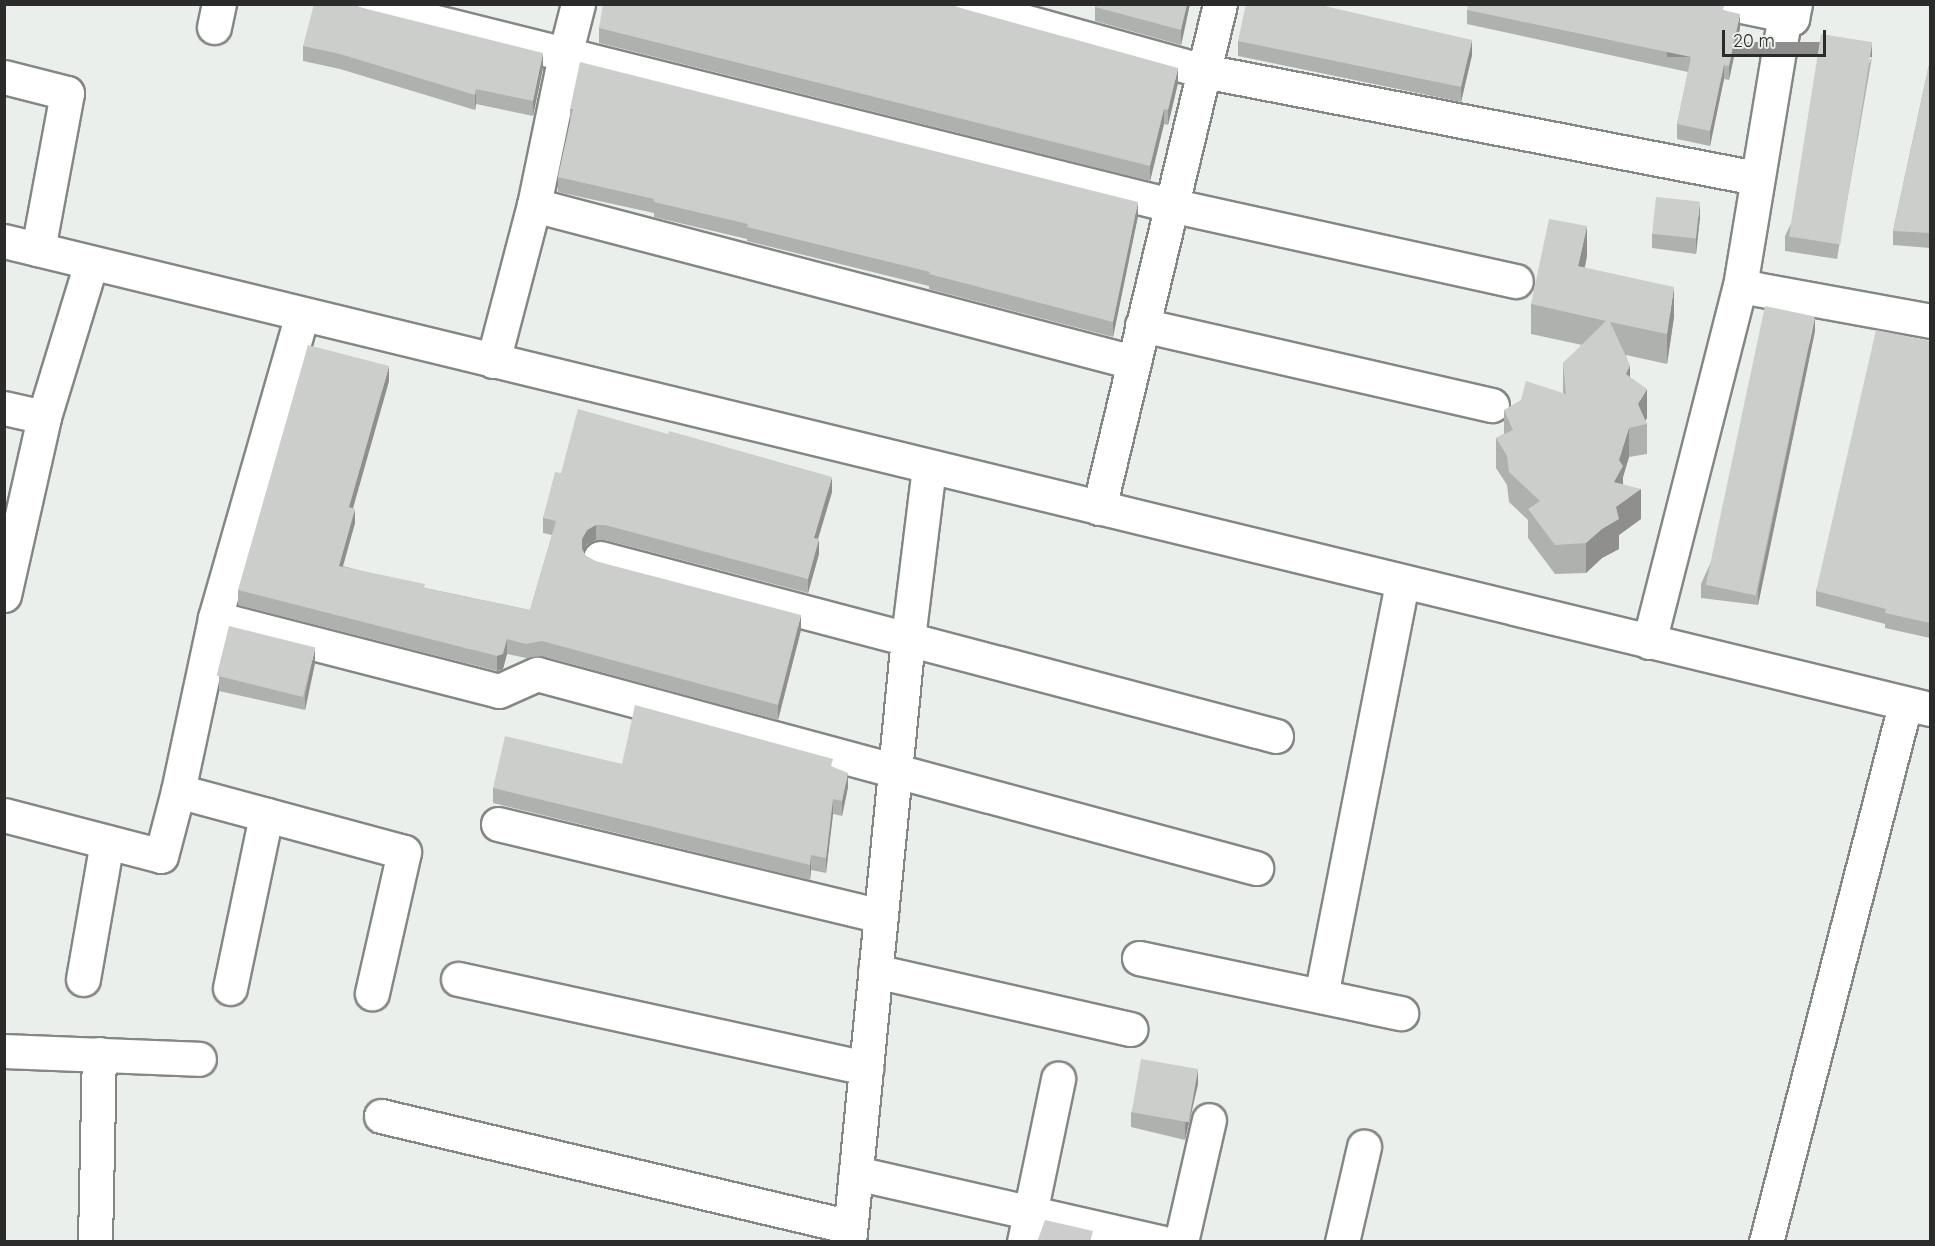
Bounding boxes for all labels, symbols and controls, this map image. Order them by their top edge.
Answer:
scale bar [1725,18,1828,56]
text: 20 m [1733,29,1775,52]

